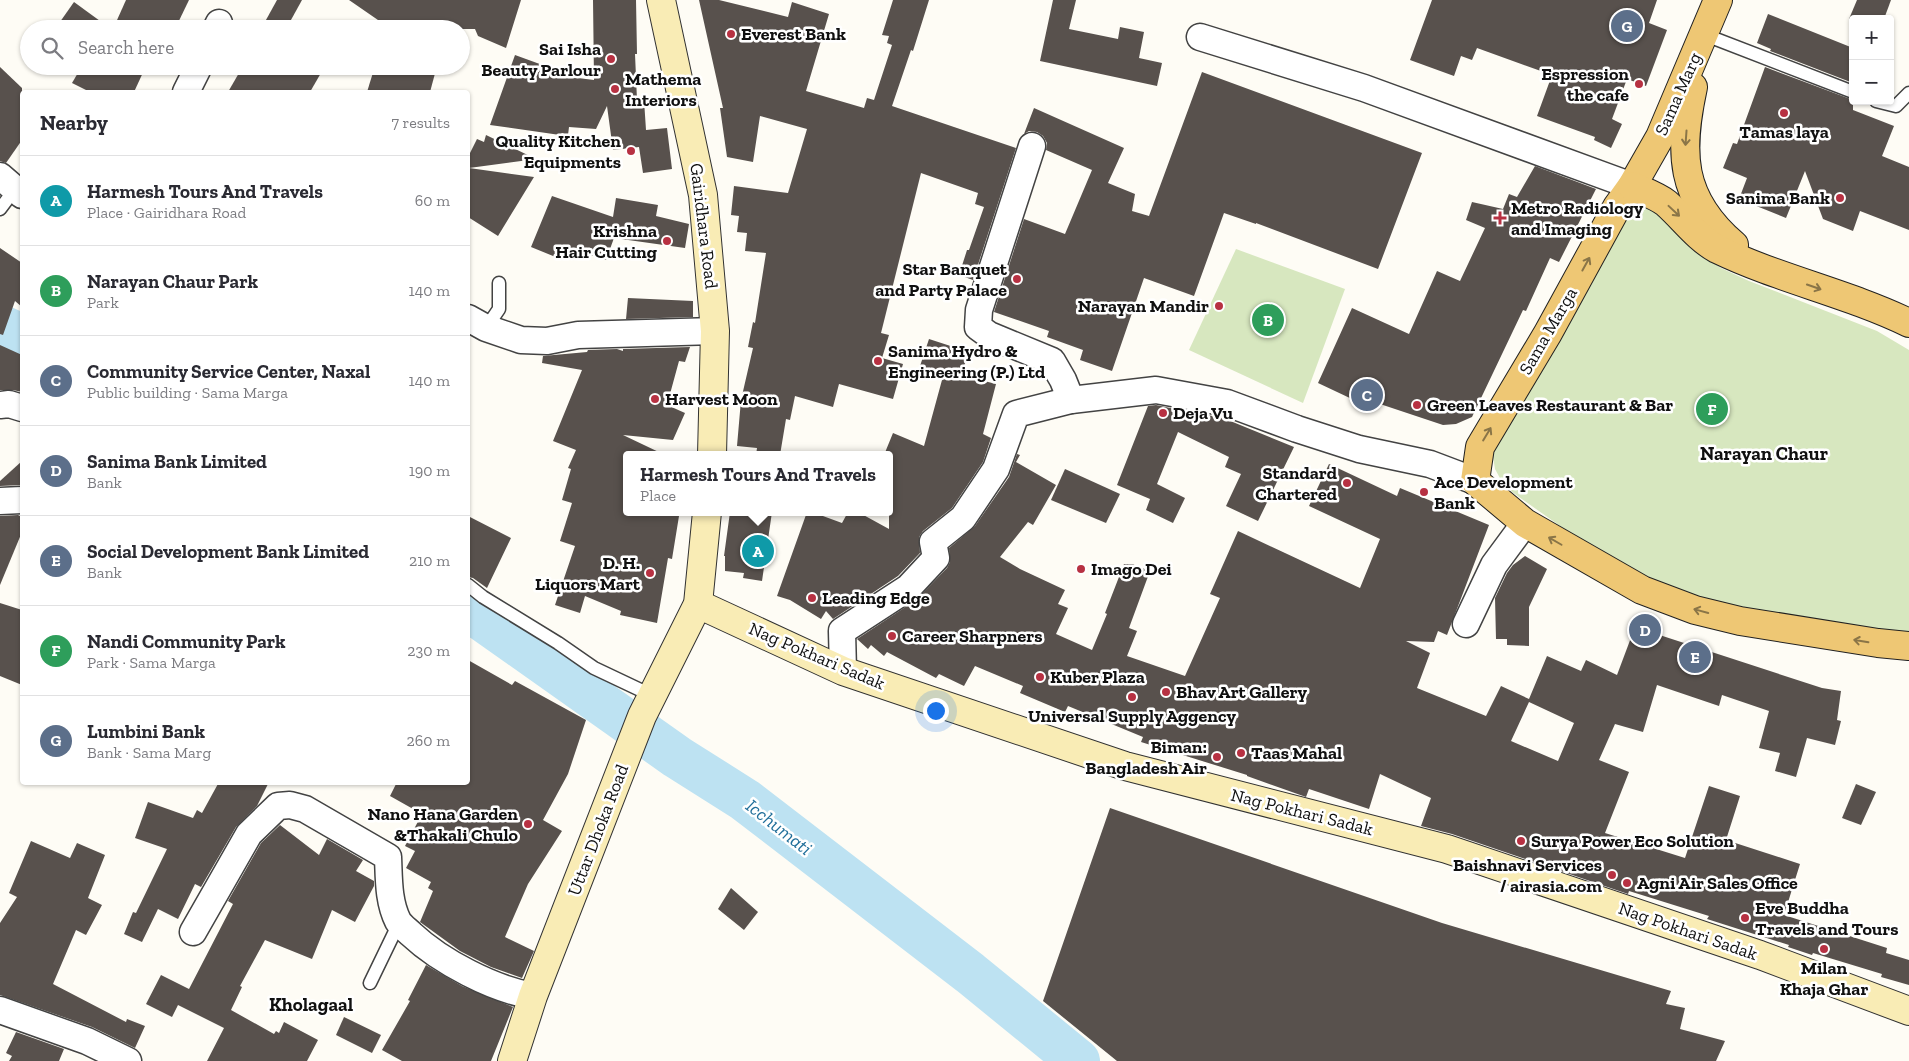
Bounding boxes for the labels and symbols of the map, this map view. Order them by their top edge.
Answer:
pin: G [1611,7,1643,45]
place label: Everest Bank [741,23,846,45]
marker: Everest Bank [725,28,737,40]
place label: Sai Isha Beauty Parlour [481,38,601,81]
street label: Sama Marg [1650,49,1706,139]
marker: Sai Isha Beauty Parlour [605,53,617,65]
place label: Espression the cafe [1541,63,1629,106]
place label: Mathema Interiors [625,68,701,111]
marker: Espression the cafe [1633,78,1645,90]
marker: Mathema Interiors [609,83,621,95]
marker: Tamas laya [1778,107,1790,119]
place label: Tamas laya [1739,121,1829,143]
place label: Quality Kitchen Equipments [495,130,621,173]
one-way arrow [1681,130,1690,146]
marker: Quality Kitchen Equipments [625,145,637,157]
street label: Gairidhara Road [685,162,723,290]
place label: Sanima Bank [1726,187,1830,209]
marker: Sanima Bank [1834,192,1846,204]
place label: Metro Radiology and Imaging [1511,197,1644,240]
one-way arrow [1667,205,1680,217]
marker: Metro Radiology and Imaging [1493,211,1507,225]
place label: Krishna Hair Cutting [555,220,657,263]
marker: Krishna Hair Cutting [661,235,673,247]
one-way arrow [1582,257,1592,271]
place label: Star Banquet and Party Palace [875,258,1008,301]
marker: Star Banquet and Party Palace [1011,273,1023,285]
street label: Sama Marga [1514,283,1582,379]
one-way arrow [1806,283,1822,292]
place label: Narayan Mandir [1078,295,1209,317]
marker: Narayan Mandir [1213,300,1225,312]
pin: B [1252,301,1284,339]
place label: Sanima Hydro & Engineering (P.) Ltd [888,340,1046,383]
marker: Sanima Hydro & Engineering (P.) Ltd [872,355,884,367]
pin: C [1351,376,1383,414]
place label: Harvest Moon [665,388,778,410]
pin: F [1696,390,1728,428]
marker: Harvest Moon [649,393,661,405]
place label: Green Leaves Restaurant & Bar [1427,394,1673,416]
marker: Green Leaves Restaurant & Bar [1411,399,1423,411]
place label: Deja Vu [1173,402,1233,424]
marker: Deja Vu [1157,407,1169,419]
one-way arrow [1483,428,1493,442]
district label: Narayan Chaur [1700,442,1829,465]
place label: Standard Chartered [1255,462,1338,505]
place label: Ace Development Bank [1434,471,1574,514]
marker: Standard Chartered [1341,477,1353,489]
marker: Ace Development Bank [1418,486,1430,498]
pin: A [742,532,774,570]
one-way arrow [1549,535,1563,545]
place label: D. H. Liquors Mart [535,552,641,595]
place label: Imago Dei [1091,558,1172,580]
marker: Imago Dei [1075,563,1087,575]
marker: D. H. Liquors Mart [644,567,656,579]
place label: Leading Edge [822,587,930,609]
marker: Leading Edge [806,592,818,604]
one-way arrow [1693,606,1709,616]
pin: D [1629,611,1661,649]
street label: Nag Pokhari Sadak [746,617,889,695]
place label: Career Sharpners [902,625,1042,647]
marker: Career Sharpners [886,630,898,642]
one-way arrow [1853,635,1869,645]
pin: E [1679,638,1711,676]
place label: Kuber Plaza [1050,666,1145,688]
marker: Kuber Plaza [1034,671,1046,683]
place label: Bhav Art Gallery [1176,681,1307,703]
marker: Bhav Art Gallery [1160,686,1172,698]
marker: Universal Supply Aggency [1126,691,1138,703]
your location [923,698,949,724]
place label: Universal Supply Aggency [1028,705,1236,727]
place label: Biman: Bangladesh Air [1085,736,1207,779]
place label: Taas Mahal [1251,742,1342,764]
marker: Taas Mahal [1235,747,1247,759]
marker: Biman: Bangladesh Air [1211,751,1223,763]
street label: Uttar Dhoka Road [563,761,633,899]
street label: Nag Pokhari Sadak [1229,784,1376,840]
water label: Icchumati [741,794,817,860]
place label: Nano Hana Garden &Thakali Chulo [367,803,519,846]
marker: Nano Hana Garden &Thakali Chulo [522,818,534,830]
place label: Surya Power Eco Solution [1531,830,1734,852]
marker: Surya Power Eco Solution [1515,835,1527,847]
place label: Baishnavi Services / airasia.com [1453,854,1602,897]
marker: Baishnavi Services / airasia.com [1606,869,1618,881]
place label: Agni Air Sales Office [1637,872,1798,894]
marker: Agni Air Sales Office [1621,877,1633,889]
street label: Nag Pokhari Sadak [1616,897,1761,965]
place label: Eve Buddha Travels and Tours [1755,897,1899,940]
marker: Eve Buddha Travels and Tours [1739,912,1751,924]
marker: Milan Khaja Ghar [1818,943,1830,955]
place label: Milan Khaja Ghar [1780,957,1868,1000]
district label: Kholagaal [269,993,354,1016]

